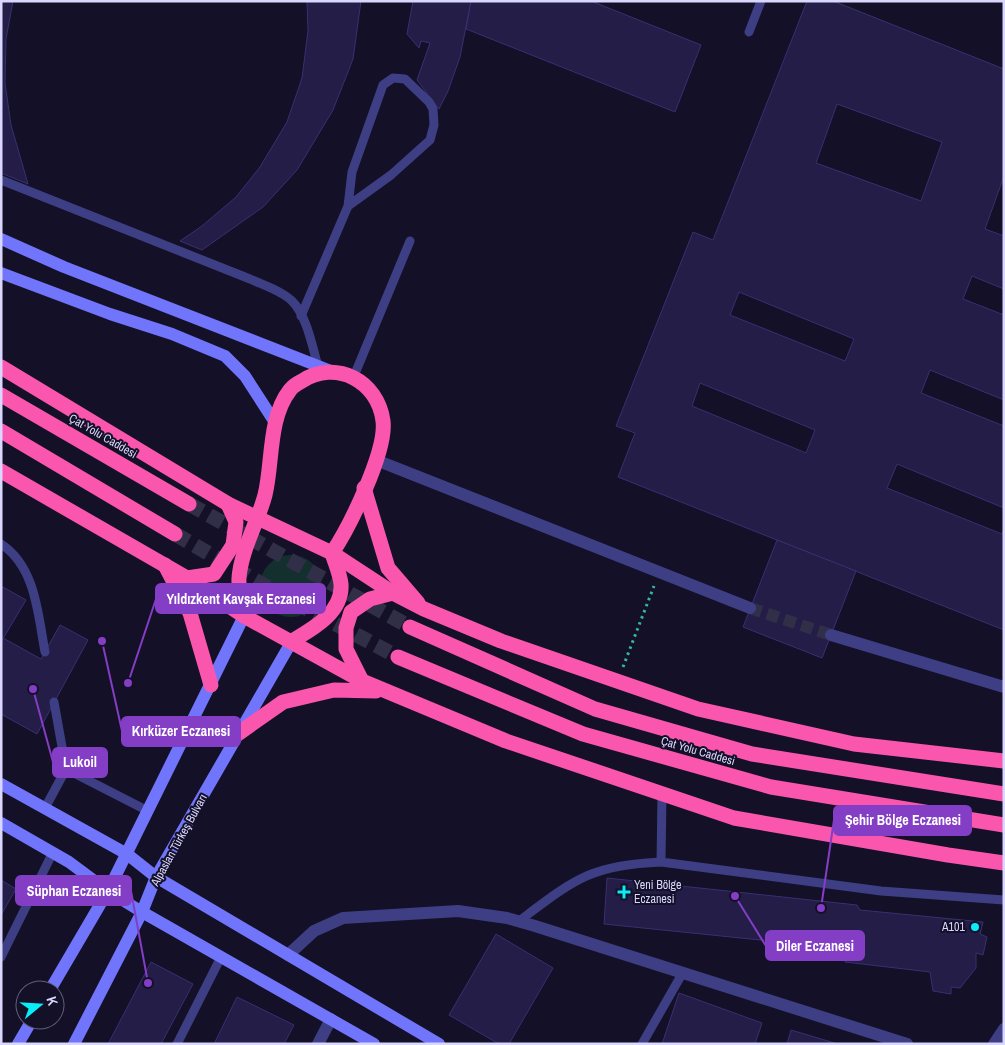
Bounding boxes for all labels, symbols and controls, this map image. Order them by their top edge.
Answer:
street label: Çat Yolu Caddesi [66,410,140,462]
callout: Yıldızkent Kavşak Eczanesi [156,584,325,613]
text: Yıldızkent Kavşak Eczanesi [167,590,315,608]
callout: Kırküzer Eczanesi [122,717,240,746]
text: Kırküzer Eczanesi [132,722,230,740]
street label: Çat Yolu Caddesi [659,733,737,769]
callout: Lukoil [53,748,107,777]
text: Lukoil [63,753,97,771]
street label: Alpaslan Türkeş Bulvarı [147,791,211,890]
callout: Şehir Bölge Eczanesi [834,806,971,835]
text: Şehir Bölge Eczanesi [845,811,961,829]
callout: Süphan Eczanesi [16,876,131,905]
place label: Yeni Bölge Eczanesi [634,877,681,907]
text: Süphan Eczanesi [27,882,121,900]
marker: Yeni Bölge Eczanesi [618,886,630,898]
place label: A101 [941,919,966,935]
marker: A101 [969,921,981,933]
callout: Diler Eczanesi [766,931,864,960]
text: Diler Eczanesi [776,937,854,955]
north arrow [15,980,65,1030]
text: K [43,994,62,1008]

